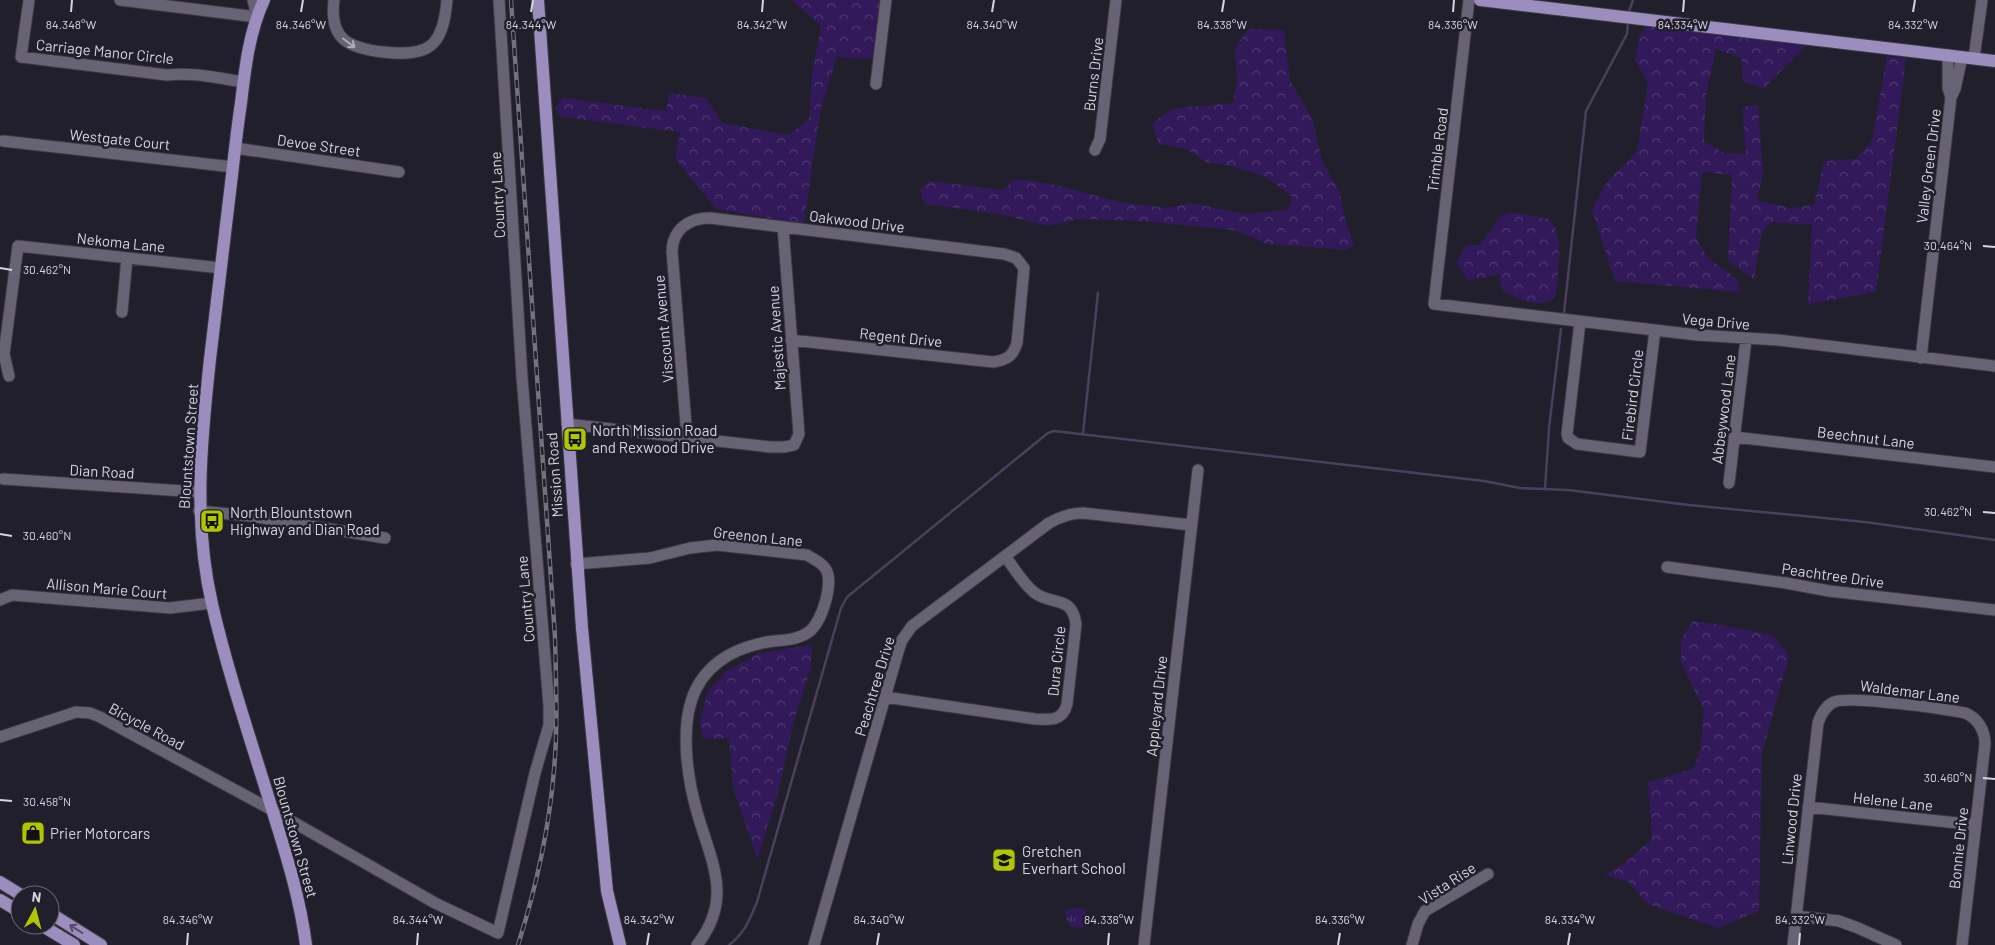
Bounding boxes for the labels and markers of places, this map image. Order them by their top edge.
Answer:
place label: North Mission Road and Rexwood Drive [592,421,718,456]
bus stop icon: North Mission Road and Rexwood Drive [562,426,588,452]
place label: North Blountstown Highway and Dian Road [230,503,380,538]
bus stop icon: North Blountstown Highway and Dian Road [199,508,225,534]
shop icon: Prier Motorcars [20,820,46,846]
place label: Prier Motorcars [50,824,150,842]
place label: Gretchen Everhart School [1022,842,1126,877]
school or university icon: Gretchen Everhart School [991,847,1017,873]

